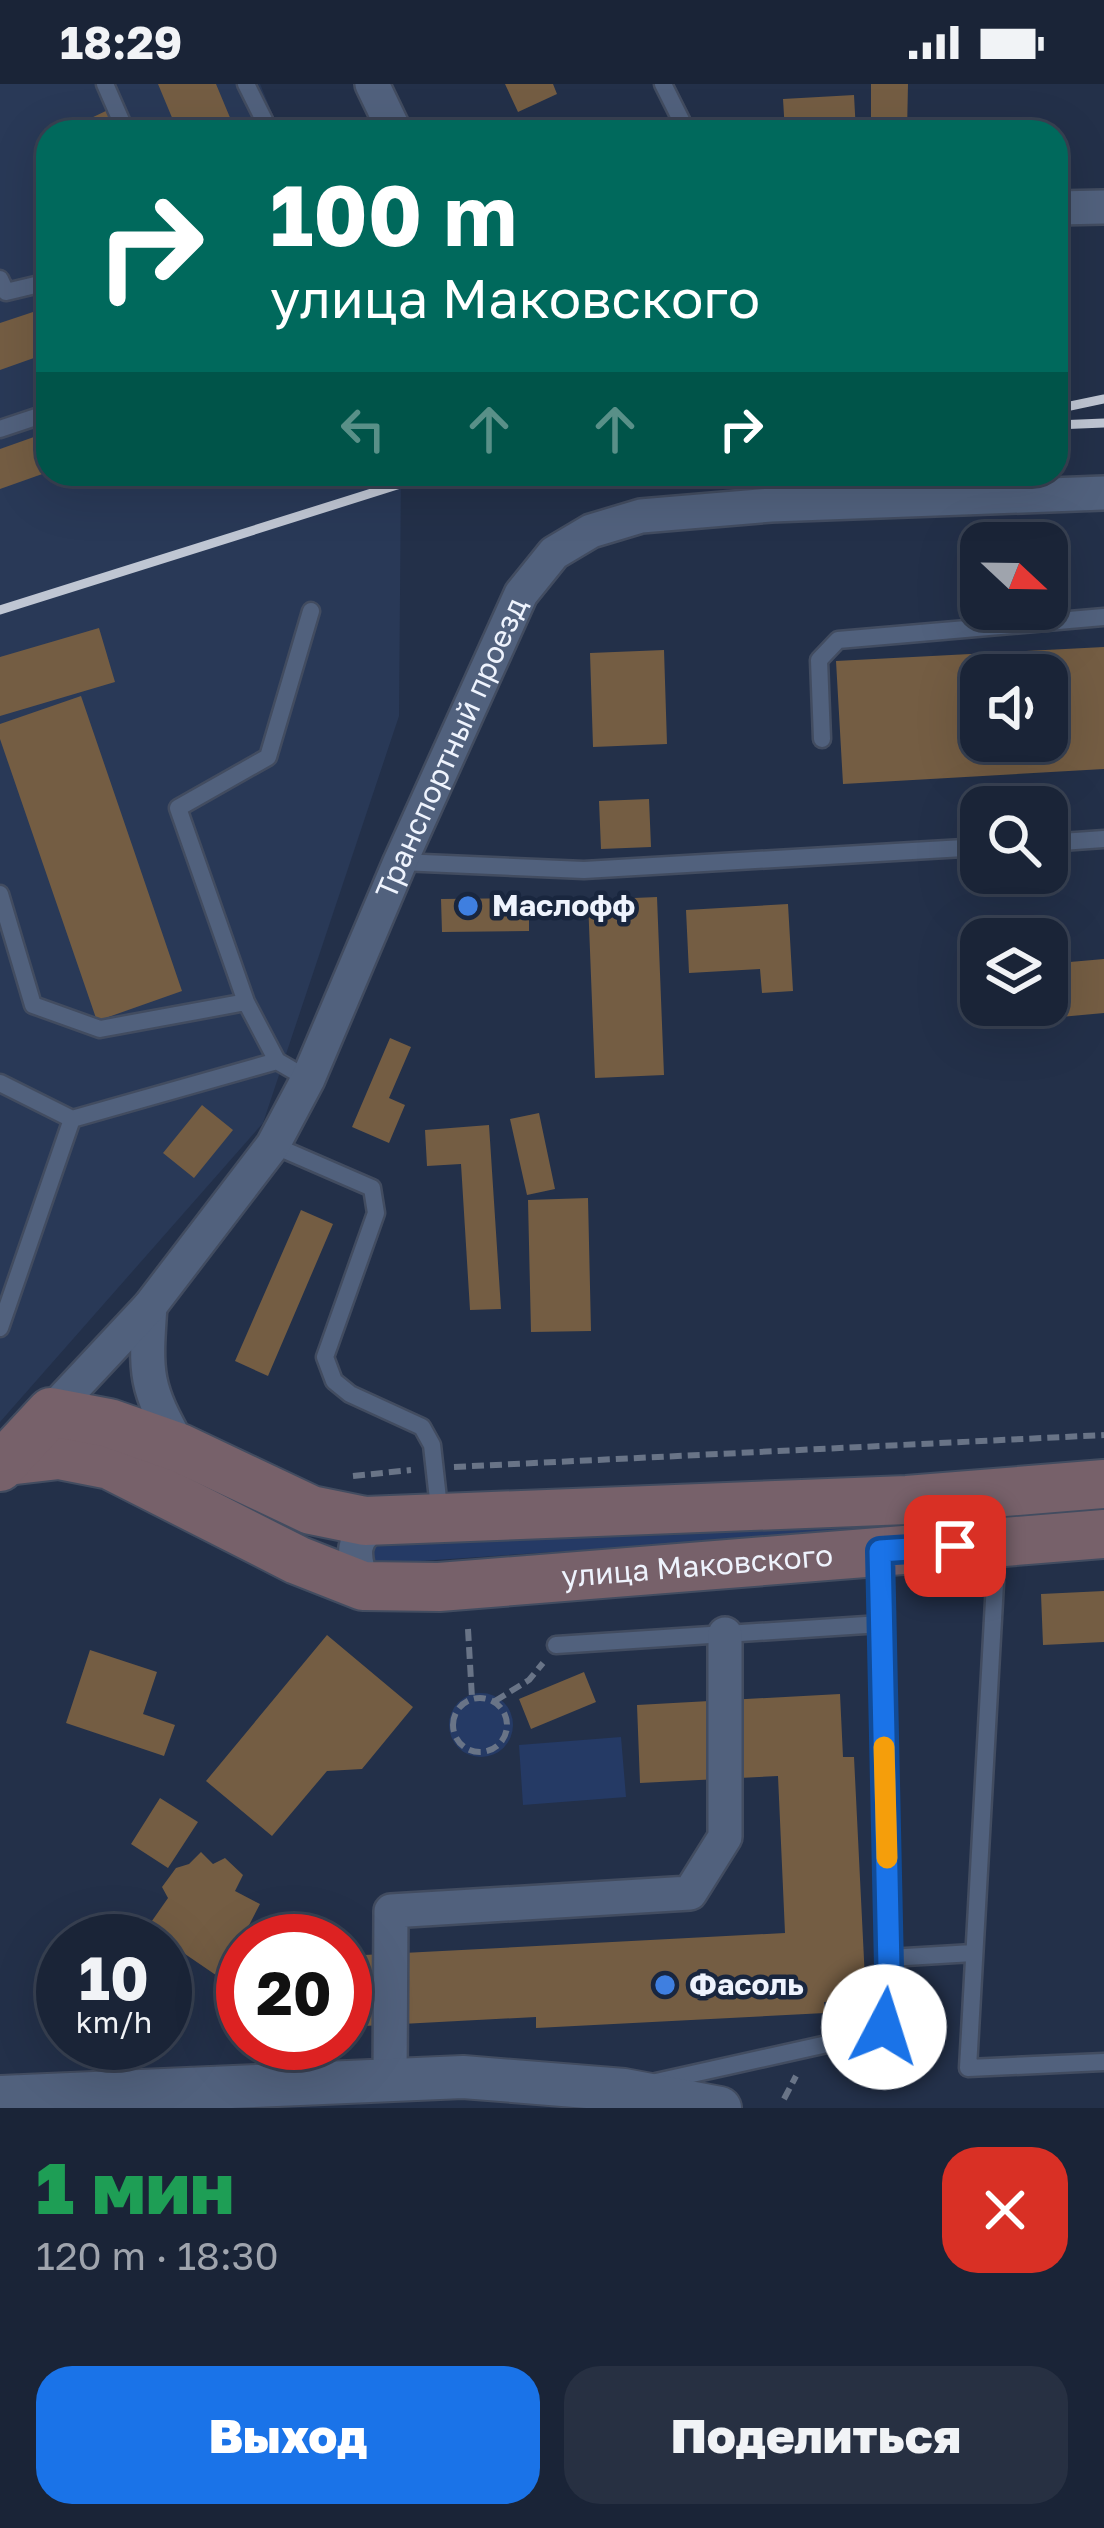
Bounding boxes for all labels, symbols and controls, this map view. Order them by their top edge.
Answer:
text: 18:29 [60,15,182,69]
text: 100 m [270,164,517,264]
icon: right [72,168,228,324]
text: улица Маковского [270,265,760,330]
icon: left [330,396,396,462]
icon: ahead [456,396,522,462]
icon: ahead [582,396,648,462]
icon: right [708,396,774,462]
north arrow [960,522,1068,630]
map controls [960,522,1068,1026]
street label: Транспортный проезд [368,591,534,904]
button: sound [960,654,1068,762]
button: search [960,786,1068,894]
place label: Маслофф [492,887,635,923]
marker: Маслофф [455,893,481,919]
button: layers [960,918,1068,1026]
pin [904,1495,1006,1597]
icon: arrive [922,1513,988,1579]
street label: улица Маковского [560,1537,834,1594]
speed limit sign: 20 [216,1914,372,2070]
text: 10 [79,1941,149,2013]
position arrow [821,1964,947,2090]
place label: Фасоль [689,1966,804,2002]
marker: Фасоль [652,1972,678,1998]
text: km/h [76,2004,152,2040]
text: 1 мин [36,2143,234,2230]
button: close [942,2147,1068,2273]
text: 120 m · 18:30 [36,2232,279,2279]
button: Выход [36,2366,540,2504]
button: Поделиться [564,2366,1068,2504]

